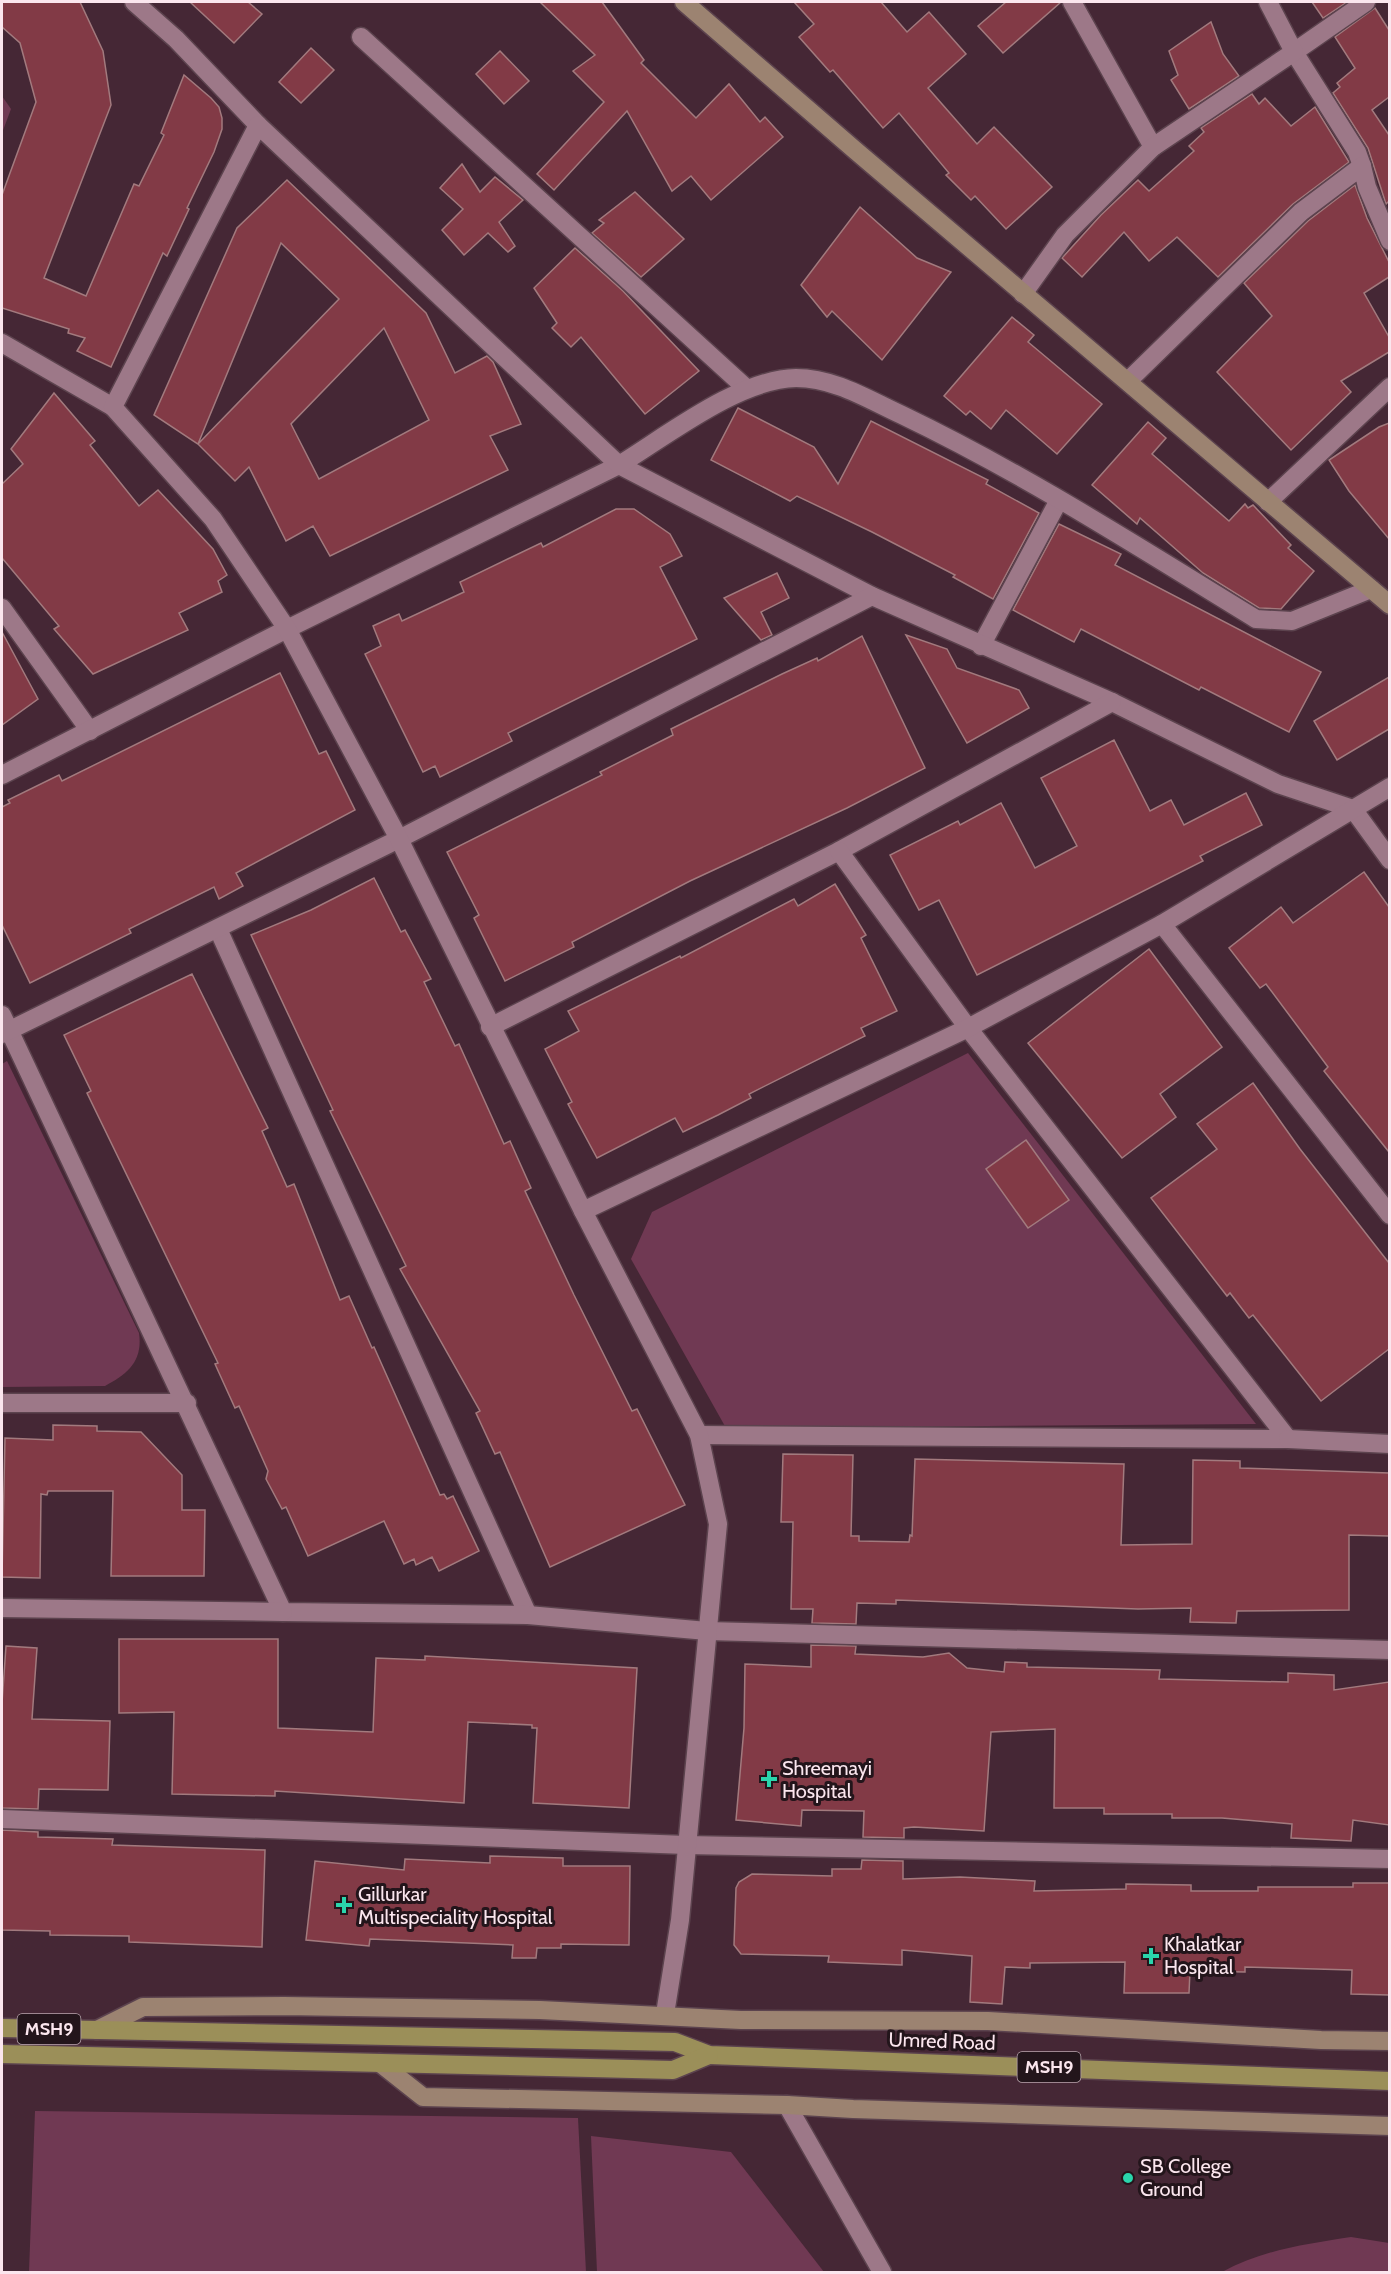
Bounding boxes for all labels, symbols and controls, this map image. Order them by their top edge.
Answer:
place label: Shreemayi Hospital [782,1756,872,1803]
marker: Shreemayi Hospital [760,1770,778,1788]
place label: Gillurkar Multispeciality Hospital [358,1882,553,1929]
marker: Gillurkar Multispeciality Hospital [335,1896,353,1914]
place label: Khalatkar Hospital [1164,1932,1242,1979]
marker: Khalatkar Hospital [1142,1947,1160,1965]
road number: MSH9 [17,2014,80,2044]
street label: Umred Road [888,2027,996,2055]
road number: MSH9 [1018,2052,1080,2082]
place label: SB College Ground [1140,2154,1231,2201]
marker: SB College Ground [1121,2171,1135,2185]

